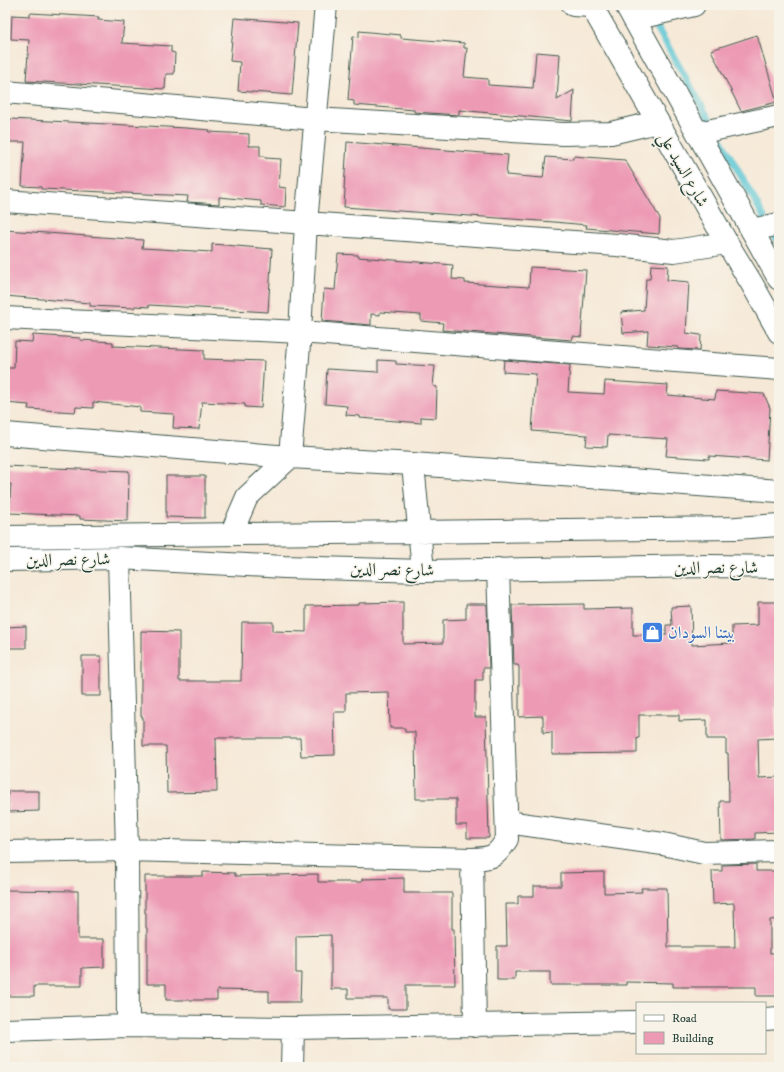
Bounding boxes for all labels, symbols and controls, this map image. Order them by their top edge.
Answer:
street label: شارع السيد علي [648,128,713,214]
street label: شارع نصر الدين [26,548,110,574]
street label: شارع نصر الدين [674,557,758,581]
street label: شارع نصر الدين [350,558,434,584]
shop icon: بيتنا السودان [639,619,665,645]
place label: بيتنا السودان [668,622,735,644]
legend [636,1002,766,1054]
text: Road [672,1011,697,1026]
text: Building [672,1031,713,1046]

